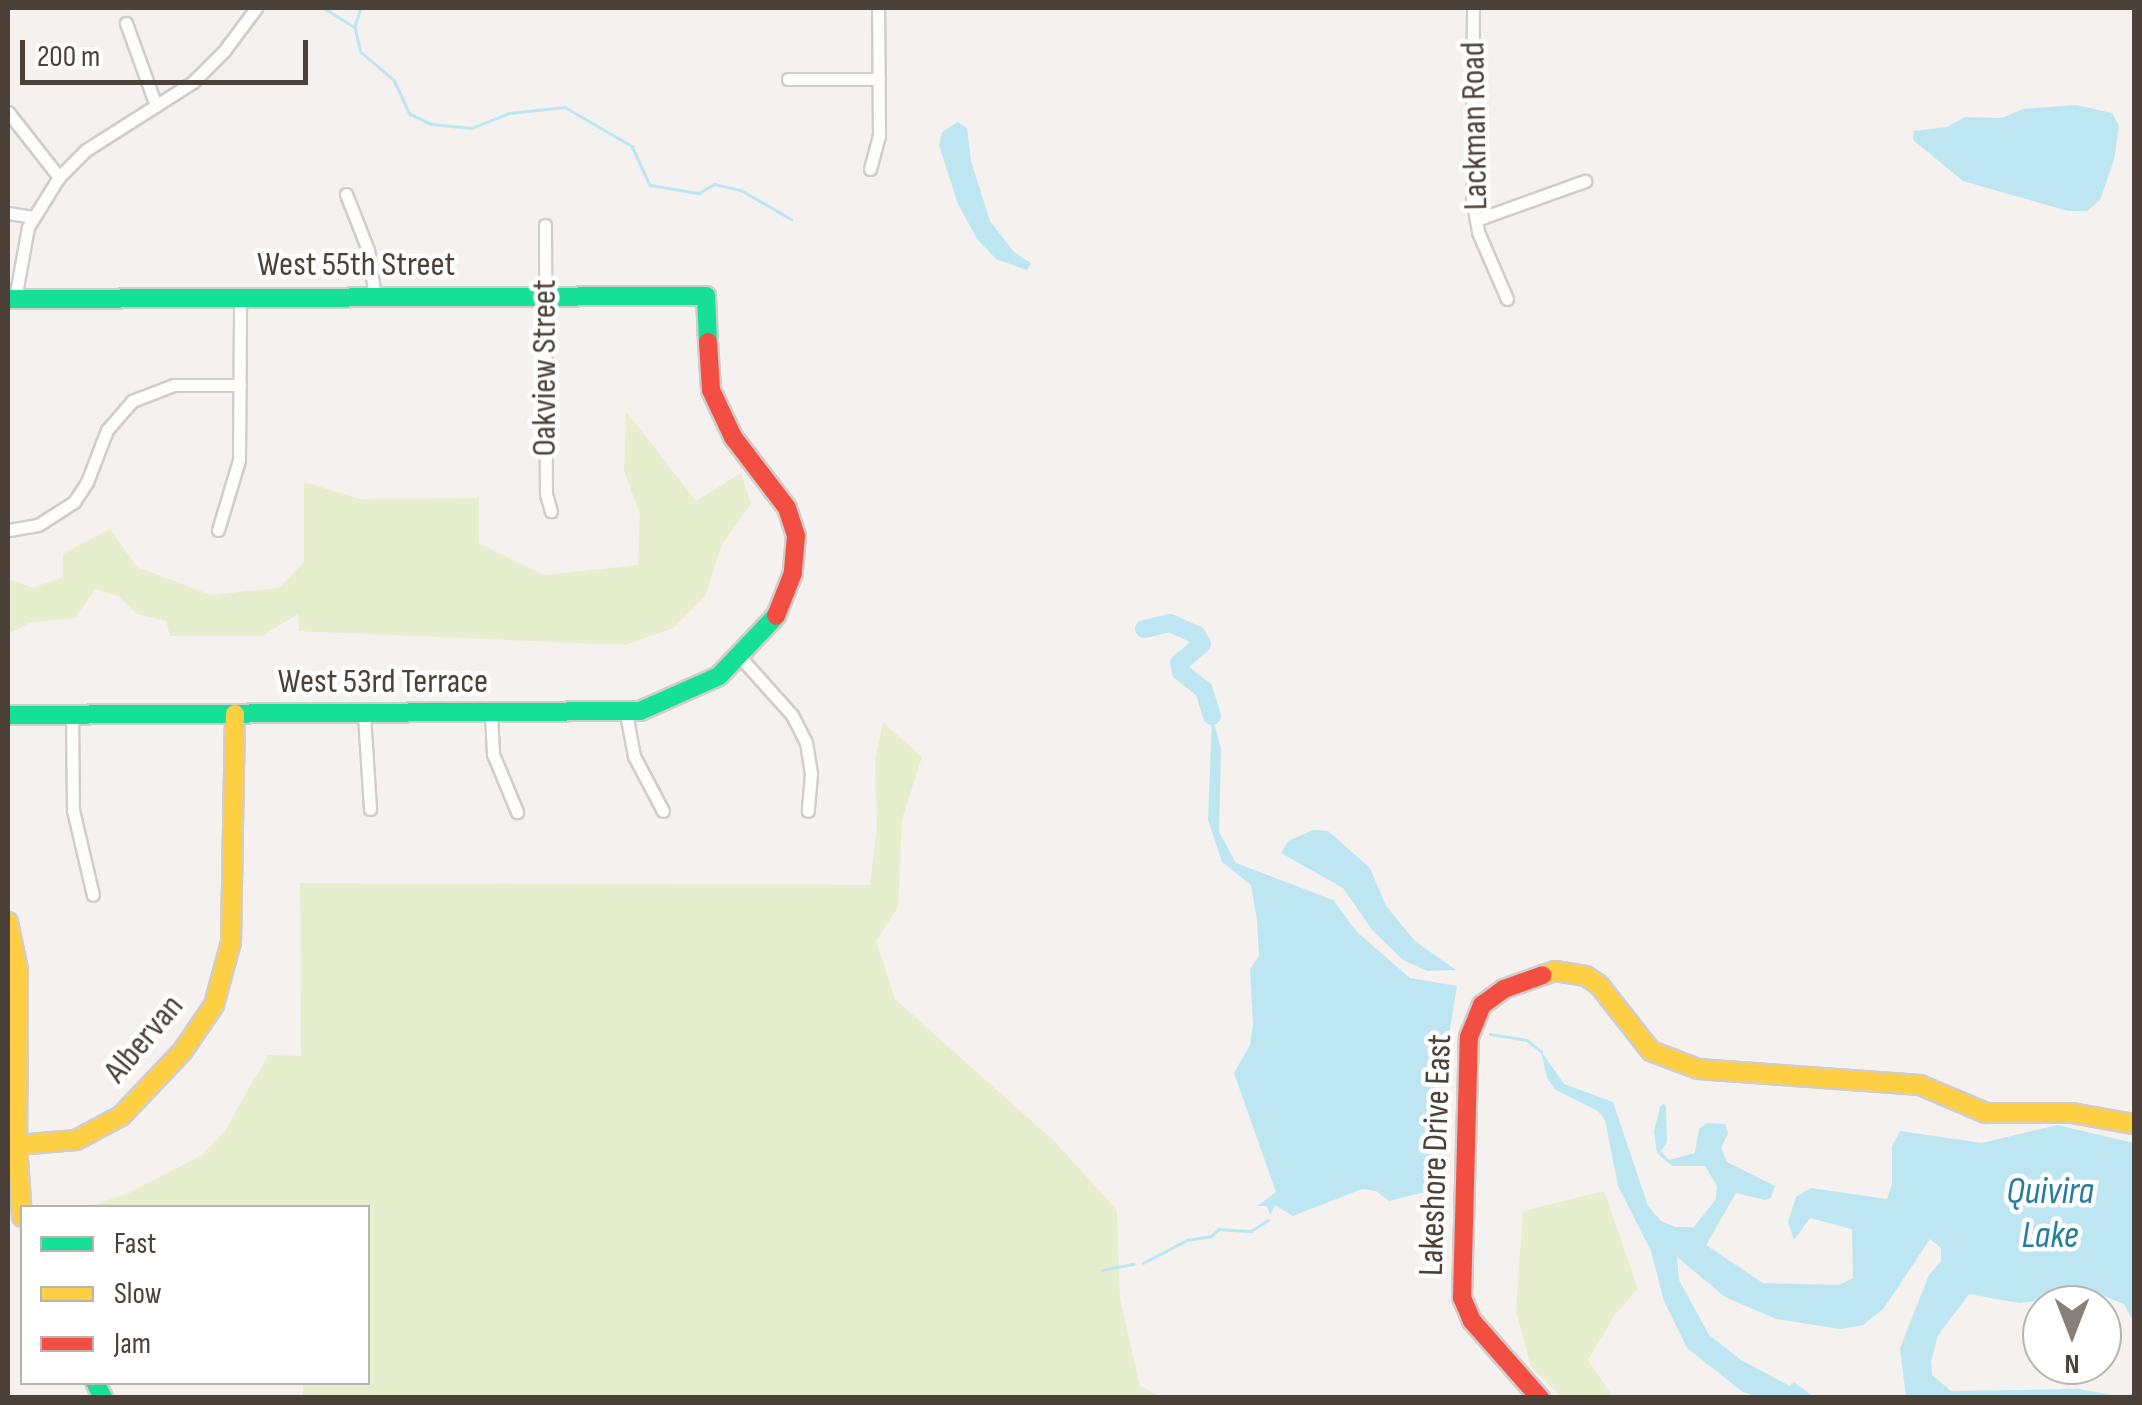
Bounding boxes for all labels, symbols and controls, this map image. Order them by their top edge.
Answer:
scale bar [25,20,312,82]
text: 200 m [37,39,100,75]
street label: Lackman Road [1453,41,1497,211]
street label: West 55th Street [257,244,455,286]
street label: Oakview Street [524,280,566,456]
street label: West 53rd Terrace [278,661,488,703]
street label: Albervan [95,986,193,1092]
street label: Lakeshore Drive East [1411,1033,1461,1277]
water label: Quivira Lake [2006,1169,2094,1258]
legend [20,1205,370,1385]
text: Fast [114,1226,156,1262]
text: Slow [114,1276,162,1312]
north arrow [2022,1285,2122,1385]
text: Jam [114,1326,151,1362]
text: N [2065,1347,2079,1380]

